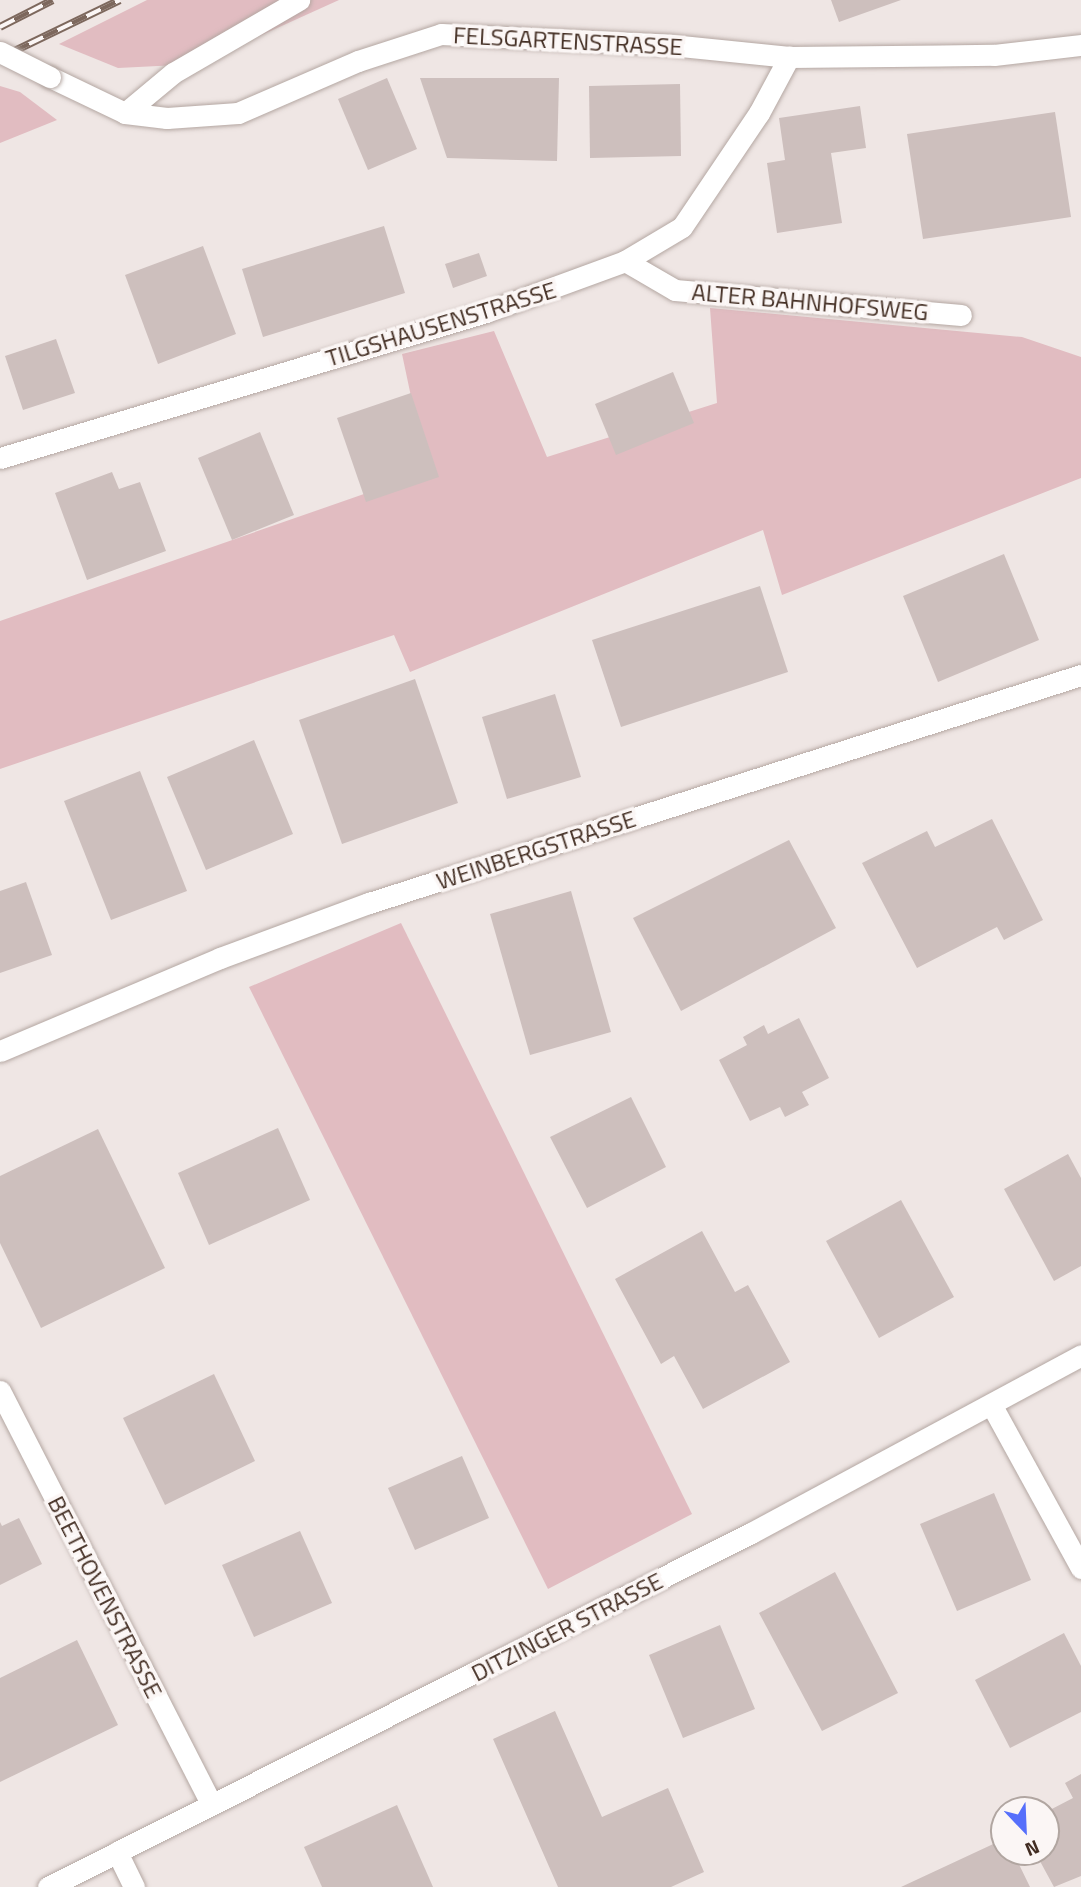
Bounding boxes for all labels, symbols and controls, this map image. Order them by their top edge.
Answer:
street label: FELSGARTENSTRASSE [452,21,684,61]
street label: TILGSHAUSENSTRASSE [322,275,560,373]
street label: ALTER BAHNHOFSWEG [691,277,929,327]
street label: WEINBERGSTRASSE [433,804,639,896]
street label: BEETHOVENSTRASSE [42,1491,168,1703]
street label: DITZINGER STRASSE [467,1566,667,1688]
north arrow [990,1796,1060,1866]
text: N [1021,1833,1044,1865]

